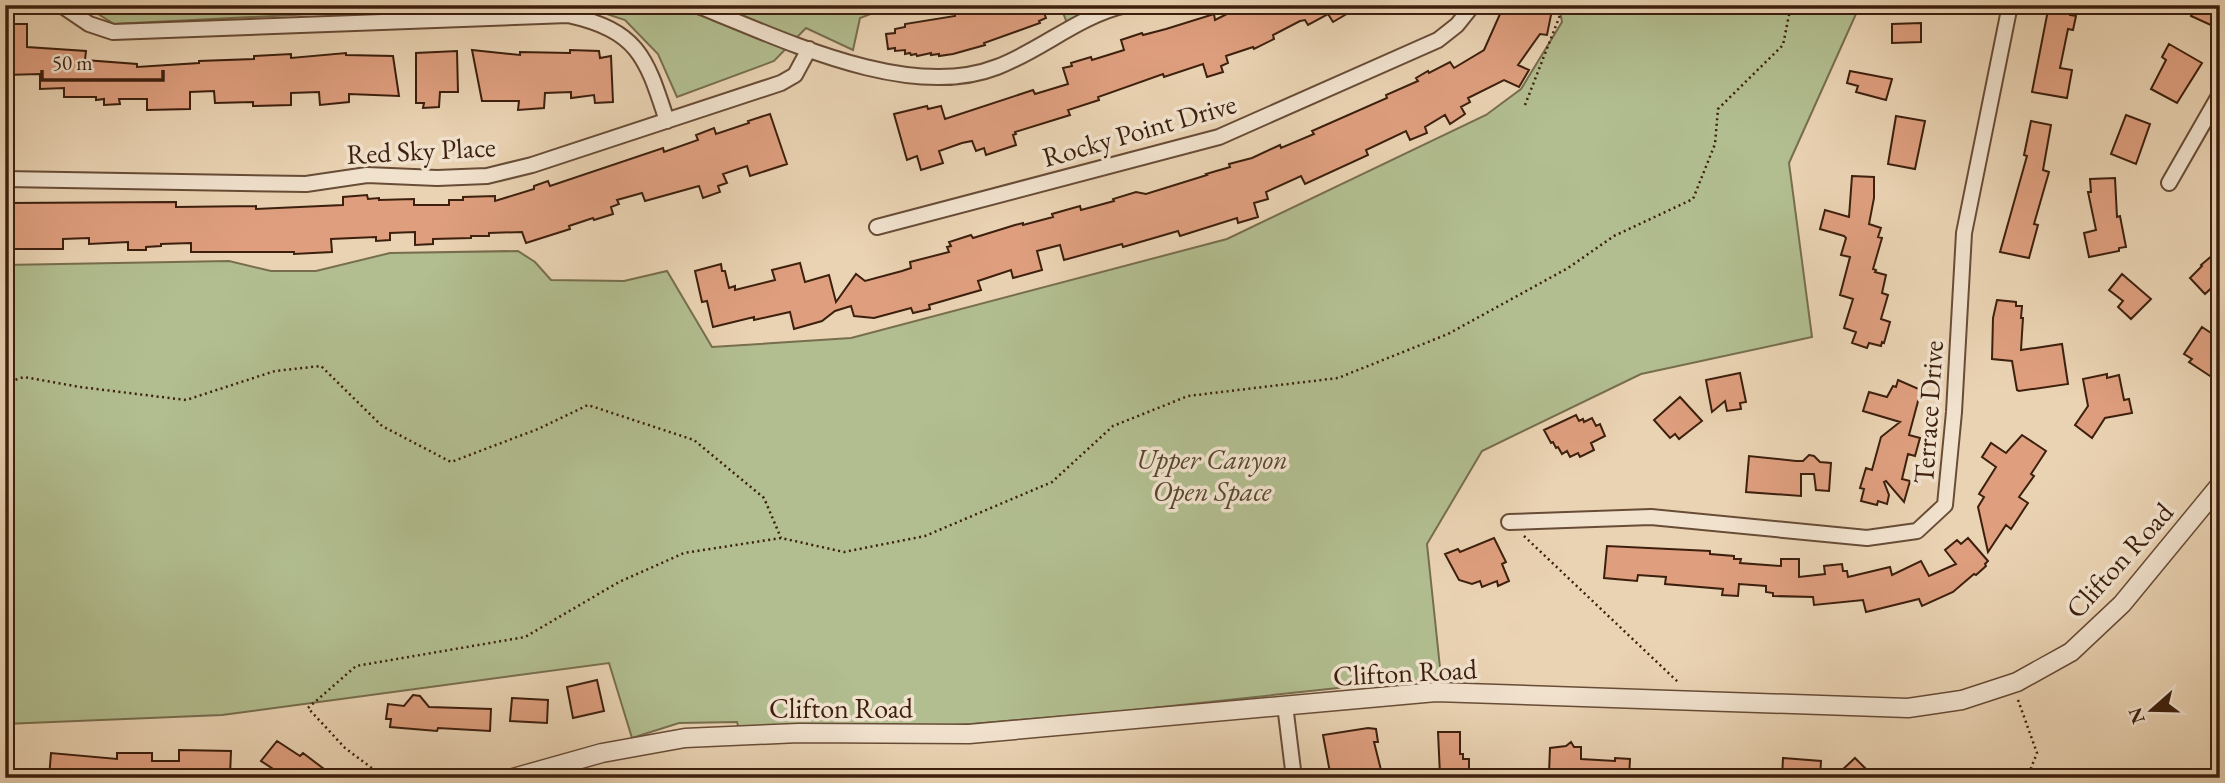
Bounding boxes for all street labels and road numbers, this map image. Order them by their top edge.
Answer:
street label: Rocky Point Drive [1038,85,1240,175]
street label: Red Sky Place [345,128,497,172]
street label: Terrace Drive [1905,339,1951,485]
street label: Clifton Road [2057,494,2181,626]
street label: Clifton Road [1332,650,1479,694]
street label: Clifton Road [769,690,914,726]

